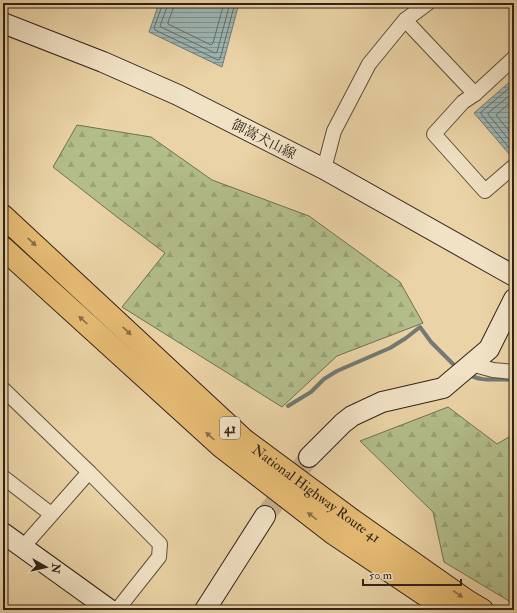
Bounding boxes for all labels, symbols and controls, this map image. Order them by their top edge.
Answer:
street label: 御嵩犬山線 [229,116,299,163]
one-way arrow [27,237,36,246]
one-way arrow [78,316,88,325]
one-way arrow [122,326,131,335]
road number: 41 [220,417,240,439]
one-way arrow [205,431,215,441]
street label: National Highway Route 41 [249,441,384,546]
one-way arrow [307,512,318,521]
north arrow [26,547,66,587]
scale bar [363,561,461,587]
text: N [48,562,63,575]
text: 50 m [369,568,393,583]
one-way arrow [452,590,463,598]

